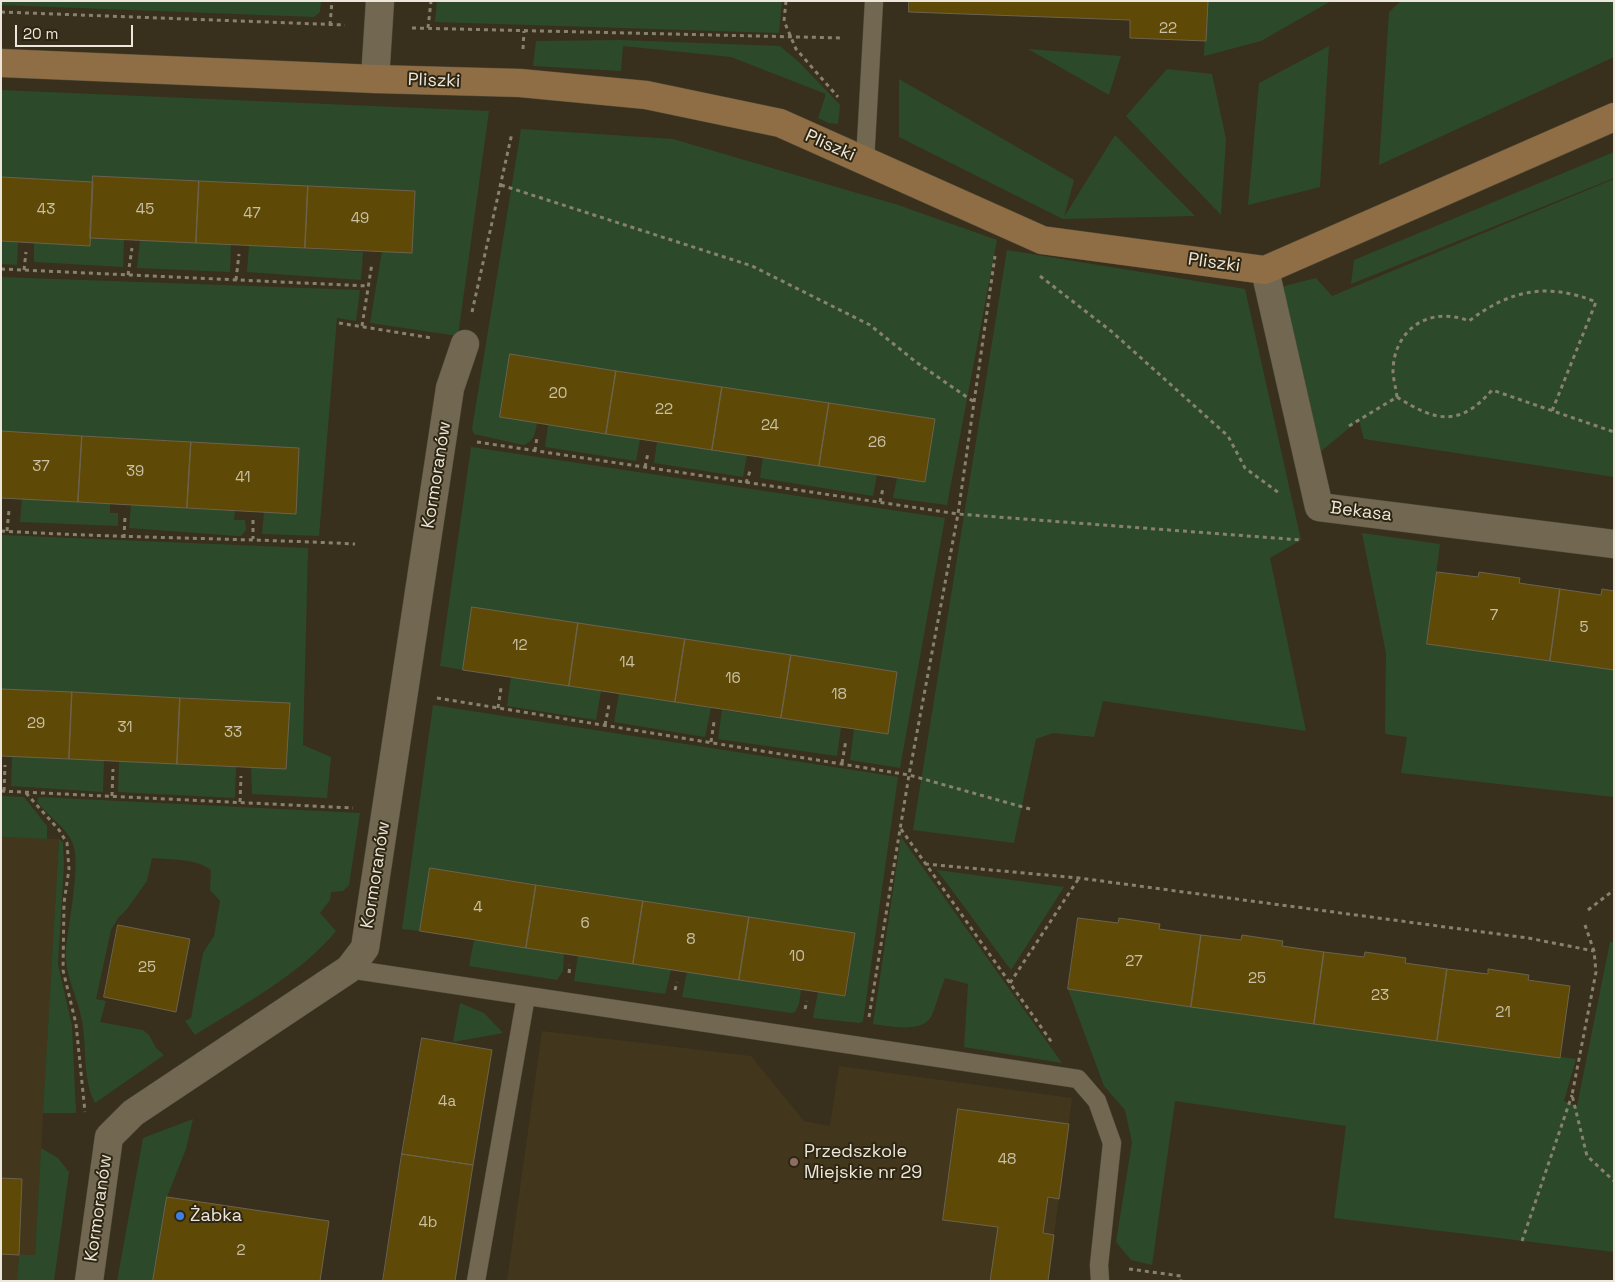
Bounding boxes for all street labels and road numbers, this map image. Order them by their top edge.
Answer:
street label: Pliszki [407,69,461,93]
street label: Pliszki [802,125,858,167]
street label: Pliszki [1186,249,1242,277]
street label: Kormoranów [418,420,456,530]
street label: Bekasa [1329,497,1393,527]
street label: Kormoranów [357,820,395,930]
street label: Kormoranów [81,1153,117,1263]

